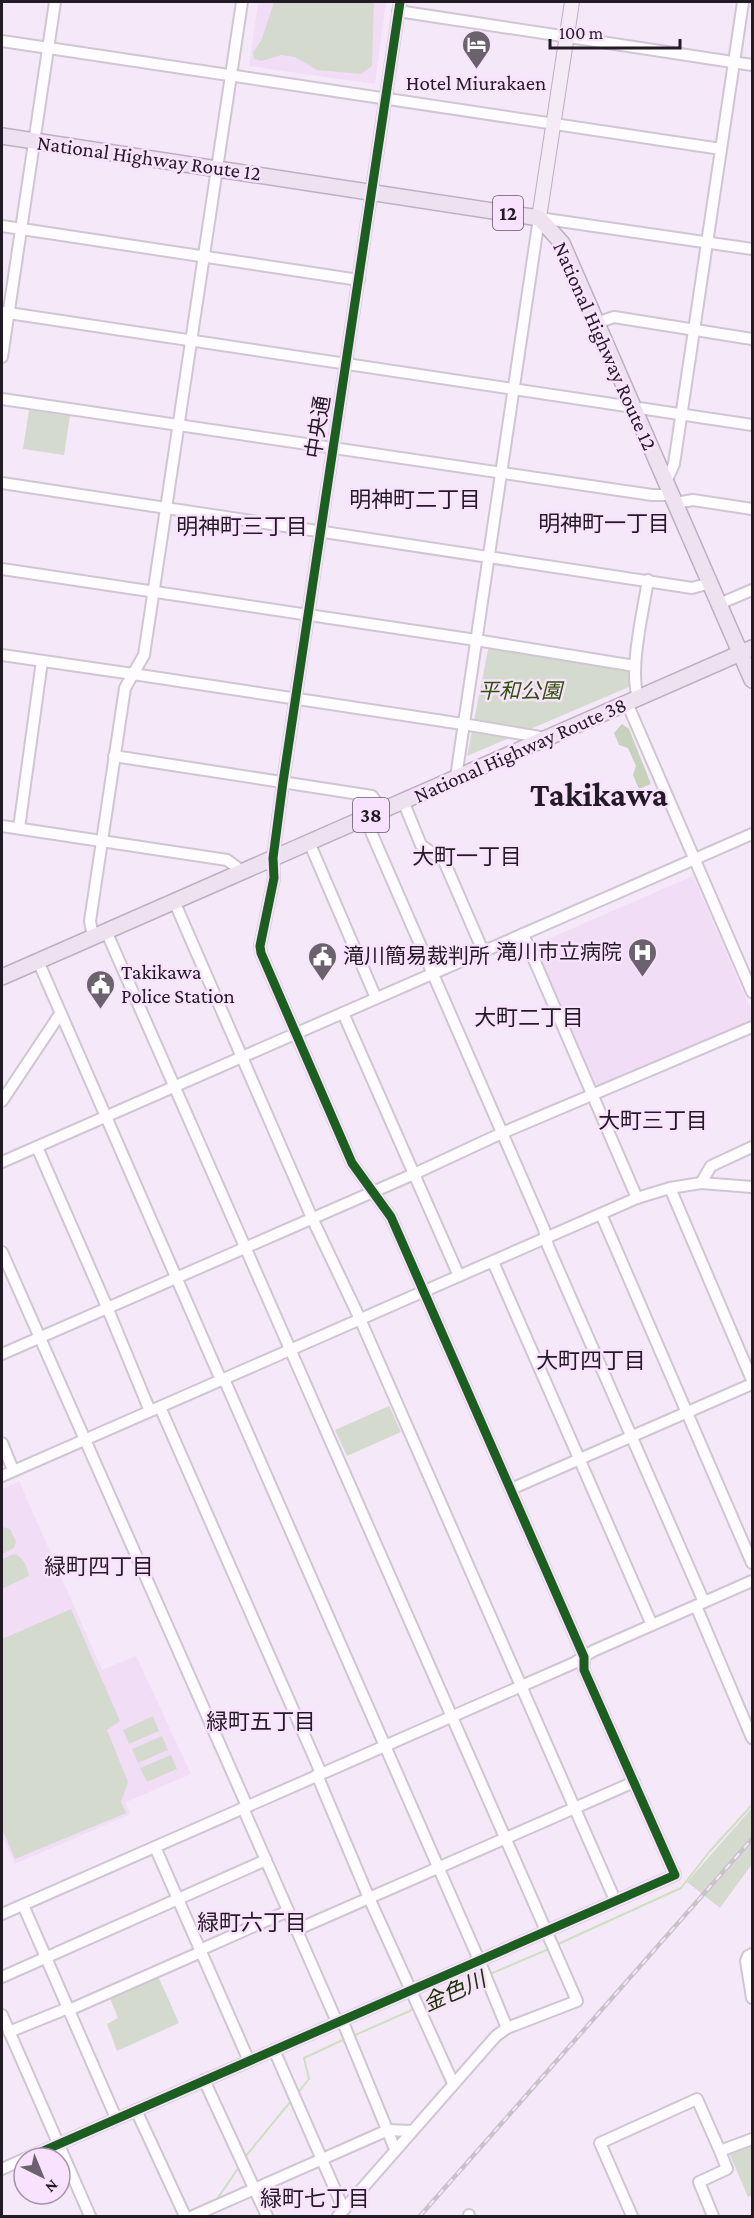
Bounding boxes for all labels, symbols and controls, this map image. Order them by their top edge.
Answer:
scale bar [550,12,680,50]
text: 100 m [559,23,604,43]
hotel icon: Hotel Miurakaen [460,28,492,70]
place label: Hotel Miurakaen [406,71,546,95]
street label: National Highway Route 12 [36,130,262,186]
road number: 12 [493,196,523,230]
street label: National Highway Route 12 [548,238,662,454]
street label: 中央通 [301,394,335,460]
district label: 明神町二丁目 [349,487,481,512]
district label: 明神町一丁目 [538,511,670,536]
district label: 明神町三丁目 [176,514,308,539]
park label: 平和公園 [478,679,565,703]
street label: National Highway Route 38 [410,692,630,808]
district label: Takikawa [530,776,668,813]
road number: 38 [353,798,389,832]
district label: 大町一丁目 [412,844,522,869]
hospital icon: 滝川市立病院 [627,936,659,978]
public building icon: 滝川簡易裁判所 [306,940,338,982]
place label: 滝川市立病院 [496,940,622,964]
place label: 滝川簡易裁判所 [343,944,490,968]
place label: Takikawa Police Station [121,960,235,1008]
public building icon: Takikawa Police Station [84,968,116,1010]
district label: 大町二丁目 [474,1005,584,1030]
district label: 大町三丁目 [598,1108,708,1133]
district label: 大町四丁目 [536,1348,646,1373]
district label: 緑町四丁目 [44,1554,154,1579]
district label: 緑町五丁目 [206,1709,316,1734]
district label: 緑町六丁目 [197,1910,307,1935]
water label: 金色川 [419,1966,491,2016]
north arrow [12,2146,72,2206]
text: N [42,2177,62,2197]
district label: 緑町七丁目 [260,2186,370,2211]

